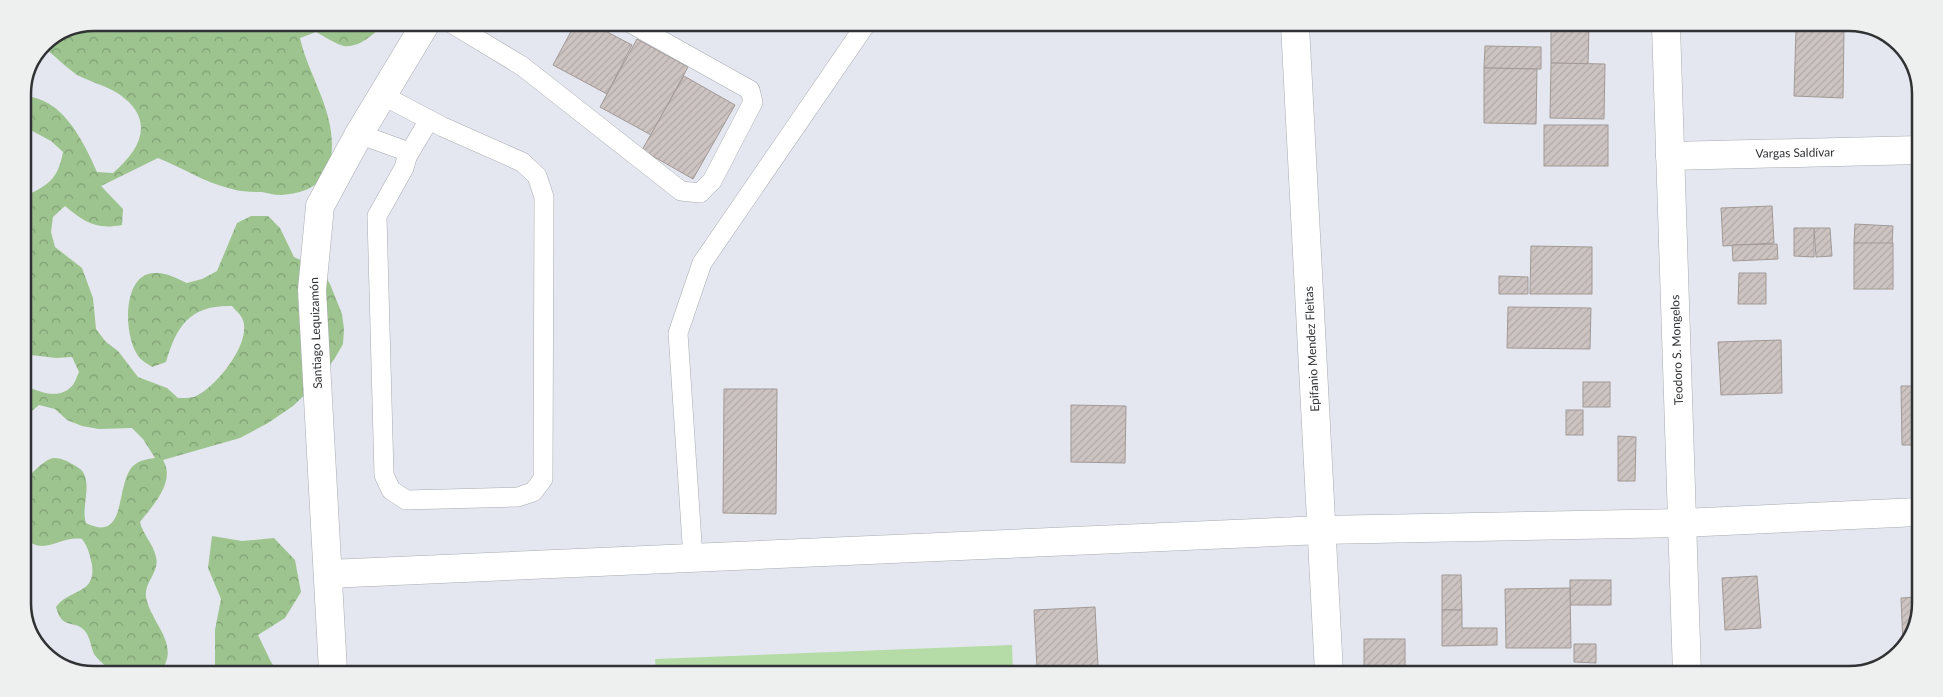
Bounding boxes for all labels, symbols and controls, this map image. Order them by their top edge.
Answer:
street label: Vargas Saldívar [1755,144,1835,161]
street label: Santiago Lequizamón [306,277,325,389]
street label: Epifanio Mendez Fleitas [1301,286,1322,412]
street label: Teodoro S. Mongelos [1667,295,1686,405]

